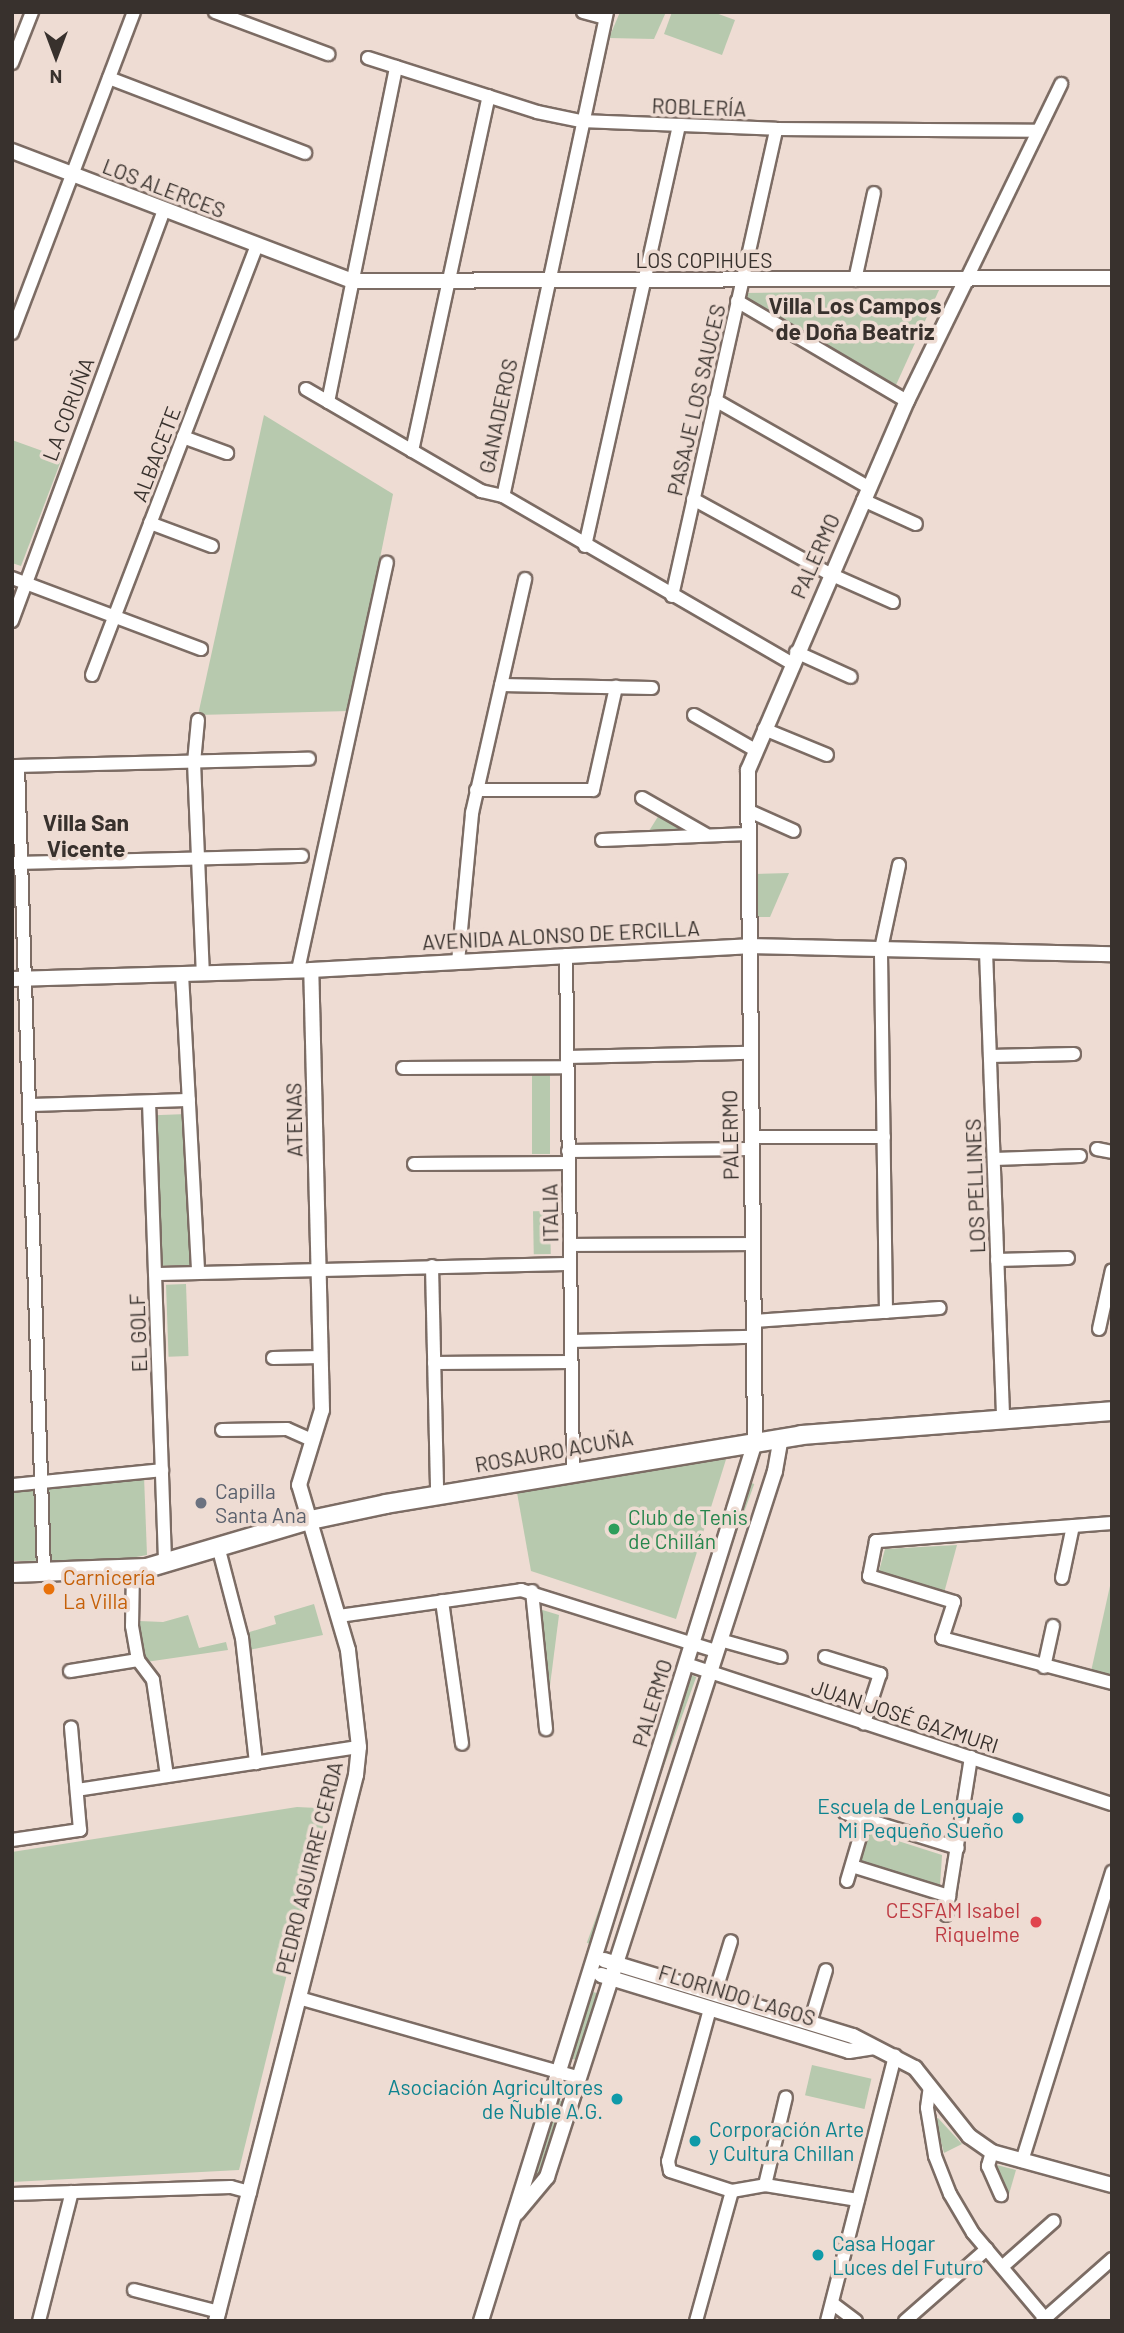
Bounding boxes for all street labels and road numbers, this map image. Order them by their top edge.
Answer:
street label: ROBLERÍA [651,93,747,121]
street label: LOS ALERCES [99,153,229,223]
street label: LOS COPIHUES [635,247,773,273]
street label: PASAJE LOS SAUCES [662,302,730,498]
street label: LA CORUÑA [37,354,99,464]
street label: GANADEROS [474,356,522,476]
street label: ALBACETE [126,403,186,505]
street label: PALERMO [785,510,845,602]
street label: AVENIDA ALONSO DE ERCILLA [421,915,701,955]
street label: ATENAS [281,1083,307,1157]
street label: PALERMO [717,1090,743,1180]
street label: LOS PELLINES [960,1118,990,1254]
street label: ITALIA [537,1183,563,1243]
street label: EL GOLF [124,1293,152,1373]
street label: ROSAURO ACUÑA [473,1425,635,1477]
street label: PALERMO [627,1656,677,1750]
street label: JUAN JOSÉ GAZMURI [808,1674,1002,1758]
street label: PEDRO AGUIRRE CERDA [270,1759,348,1977]
street label: FLORINDO LAGOS [655,1959,819,2031]

